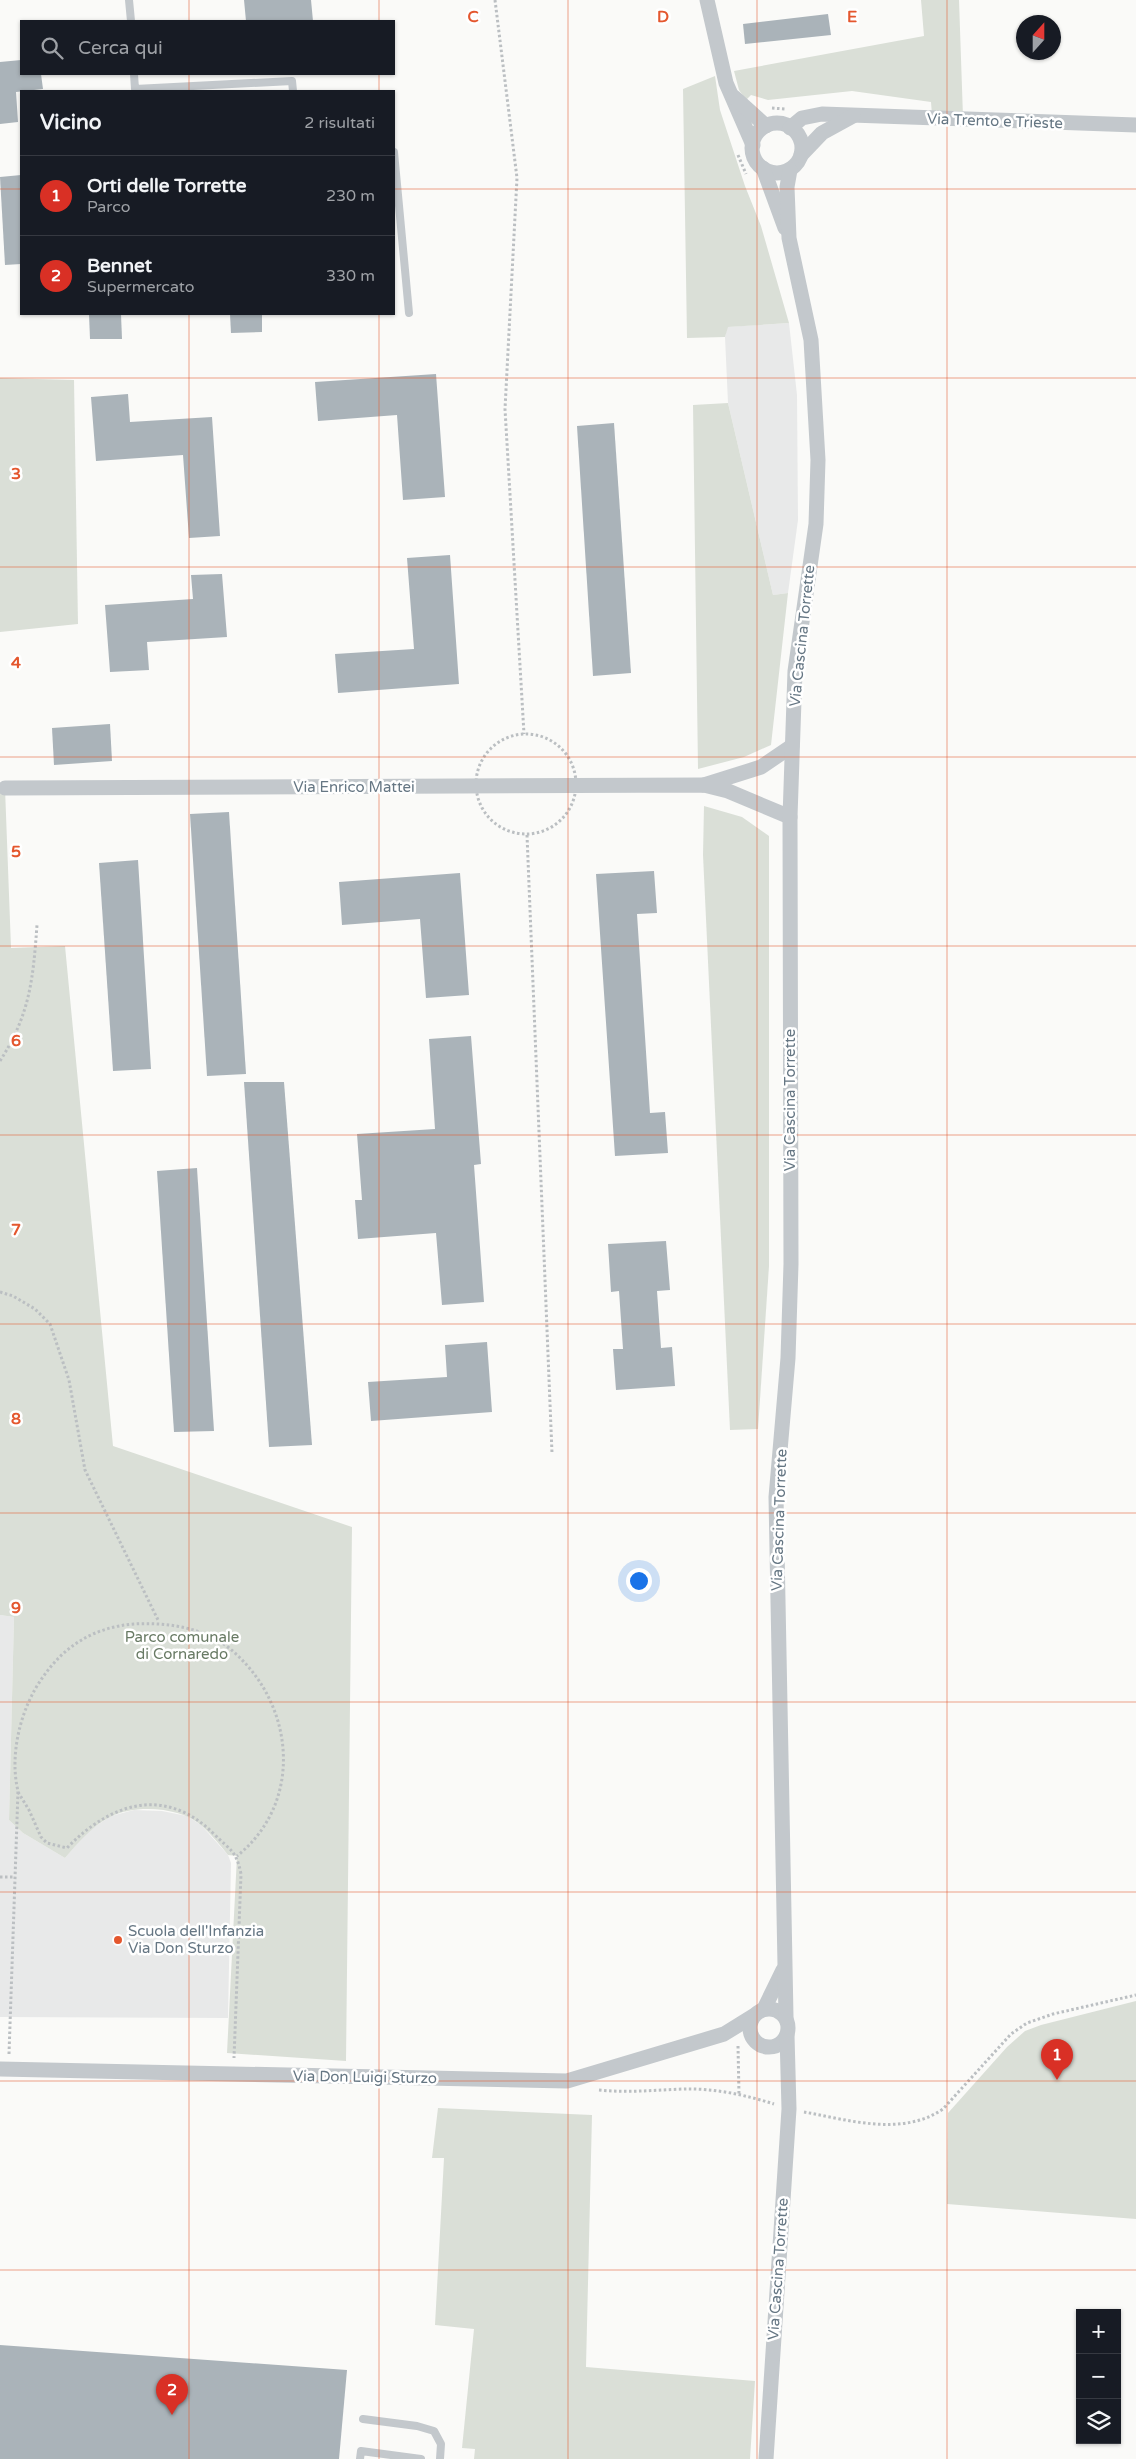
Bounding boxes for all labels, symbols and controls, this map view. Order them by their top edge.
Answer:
text: C [467,7,479,27]
text: D [657,7,669,27]
text: E [847,7,857,27]
north arrow [1016,15,1061,60]
search box [20,20,395,75]
icon: search [38,34,66,62]
text: Cerca qui [78,37,163,59]
text: Vicino [40,110,102,135]
street label: Via Trento e Trieste [927,110,1063,132]
text: 2 risultati [304,113,375,133]
text: Orti delle Torrette [87,175,246,197]
text: 1 [51,186,61,206]
text: 230 m [326,186,375,206]
text: Parco [87,197,130,217]
text: Bennet [87,255,152,277]
text: 2 [51,266,61,286]
text: 330 m [326,266,375,286]
text: Supermercato [87,277,194,297]
text: 3 [11,464,21,484]
street label: Via Cascina Torrette [786,564,818,708]
text: 4 [11,653,21,673]
street label: Via Enrico Mattei [293,778,415,796]
text: 5 [11,842,21,862]
street label: Via Cascina Torrette [781,1029,799,1171]
text: 6 [11,1031,21,1051]
text: 7 [11,1220,21,1240]
text: 8 [11,1409,21,1429]
street label: Via Cascina Torrette [768,1448,790,1592]
your location [626,1568,652,1594]
text: 9 [11,1598,21,1618]
park label: Parco comunale di Cornaredo [125,1628,239,1663]
place label: Scuola dell'Infanzia Via Don Sturzo [128,1922,264,1957]
marker: Scuola dell'Infanzia Via Don Sturzo [112,1934,124,1946]
pin: 1 [1041,2039,1073,2080]
street label: Via Don Luigi Sturzo [293,2067,437,2087]
street label: Via Cascina Torrette [764,2197,792,2341]
map controls [1076,2309,1121,2444]
button: + [1076,2309,1121,2354]
button: − [1076,2354,1121,2399]
pin: 2 [156,2374,188,2415]
button: layers [1076,2399,1121,2444]

